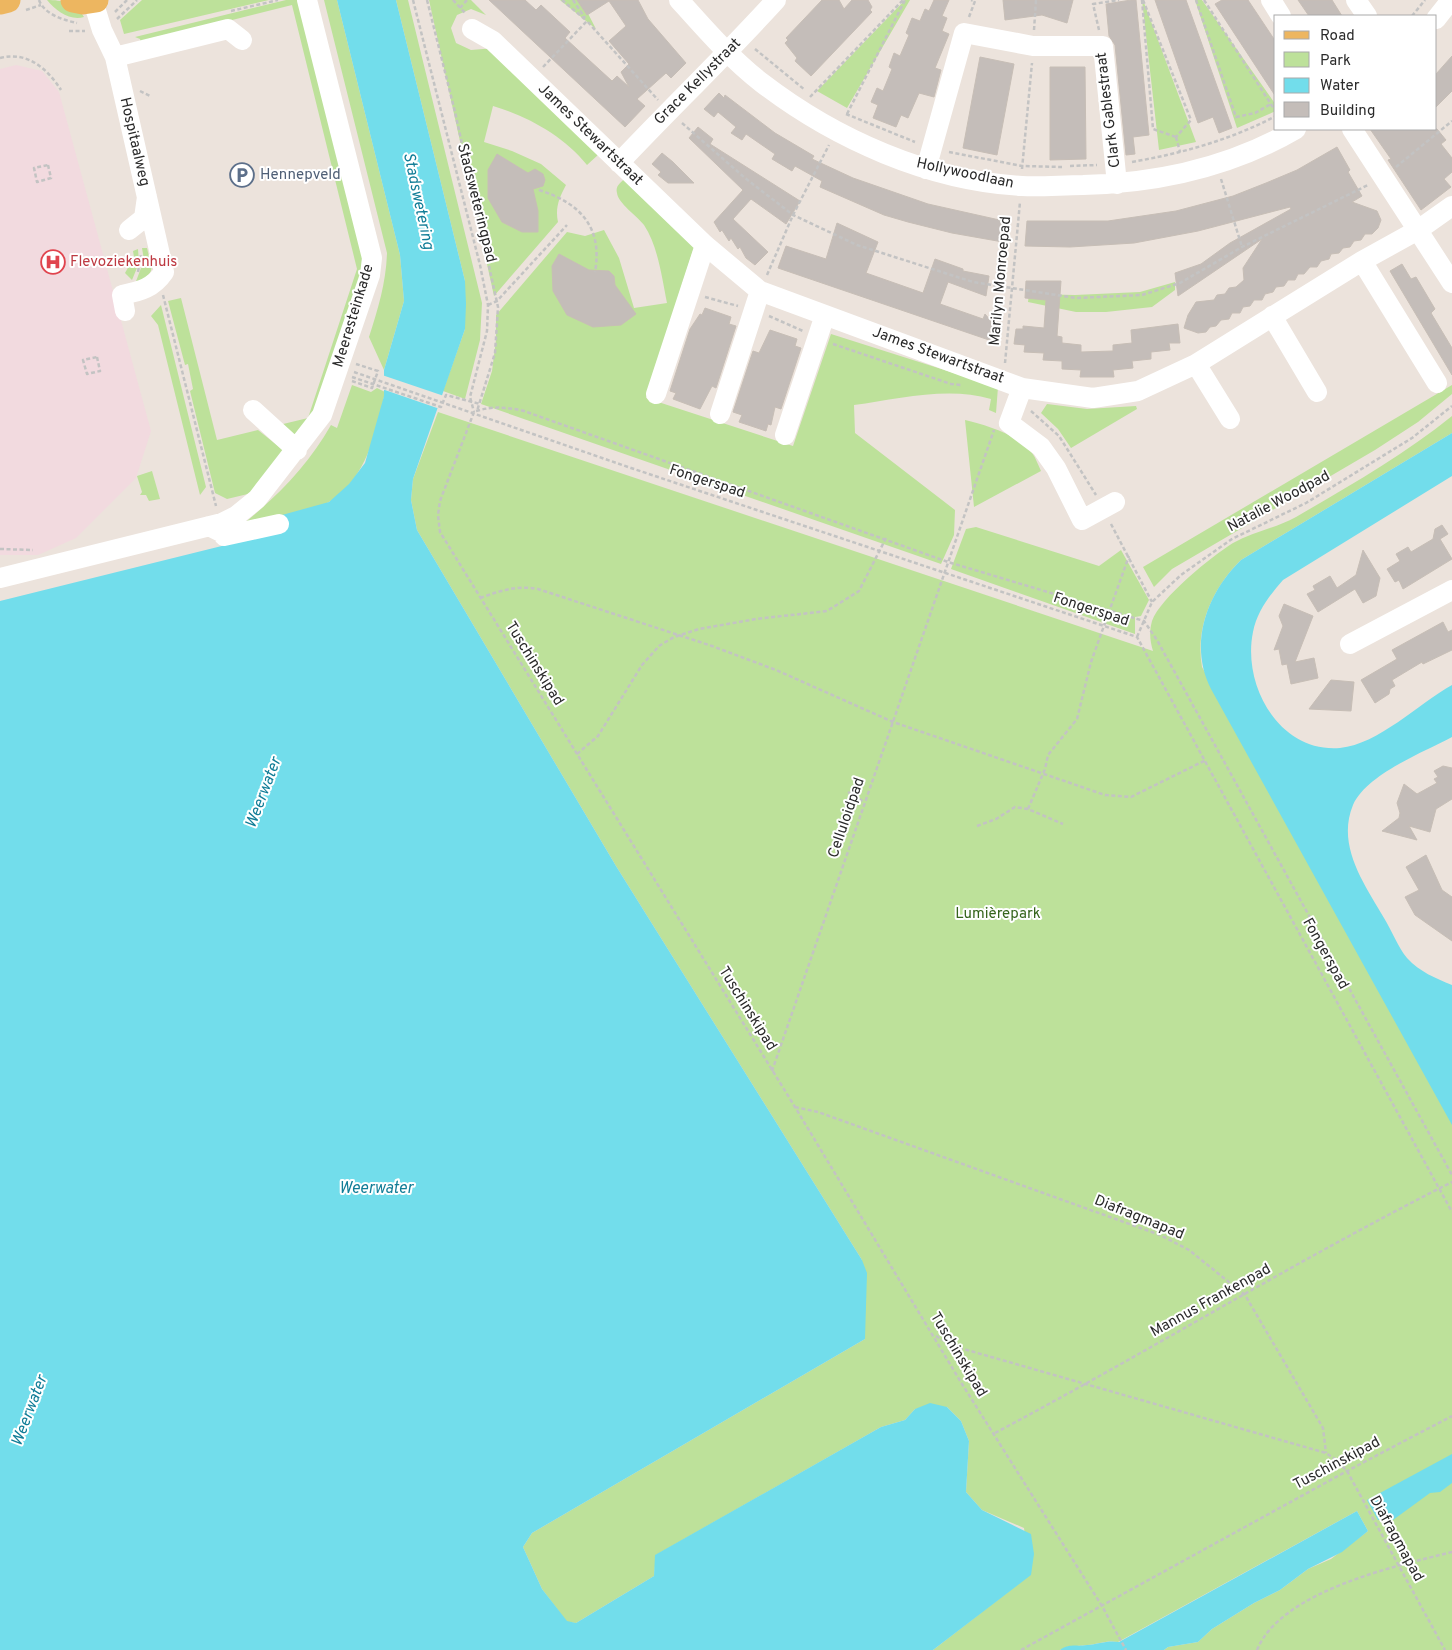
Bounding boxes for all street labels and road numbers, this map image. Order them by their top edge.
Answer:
street label: Grace Kellystraat [651,35,745,129]
street label: Clark Gablestraat [1092,51,1126,169]
street label: James Stewartstraat [533,80,647,190]
street label: Hospitaalweg [115,96,153,188]
street label: Stadsweteringpad [452,141,500,265]
street label: Hollywoodlaan [914,154,1016,194]
street label: Marilyn Monroepad [986,216,1016,346]
street label: Meeresteinkade [329,262,379,370]
street label: James Stewartstraat [869,323,1007,389]
street label: Fongerspad [667,461,747,503]
street label: Natalie Woodpad [1224,467,1334,537]
street label: Fongerspad [1051,589,1131,631]
street label: Tuschinskipad [501,618,567,710]
street label: Celluloidpad [824,775,870,861]
street label: Fongerspad [1298,915,1352,993]
street label: Tuschinskipad [714,963,780,1055]
street label: Diafragmapad [1091,1191,1187,1245]
street label: Mannus Frankenpad [1147,1260,1275,1342]
street label: Tuschinskipad [925,1309,991,1401]
street label: Tuschinskipad [1290,1433,1384,1495]
street label: Diafragmapad [1365,1493,1427,1585]

